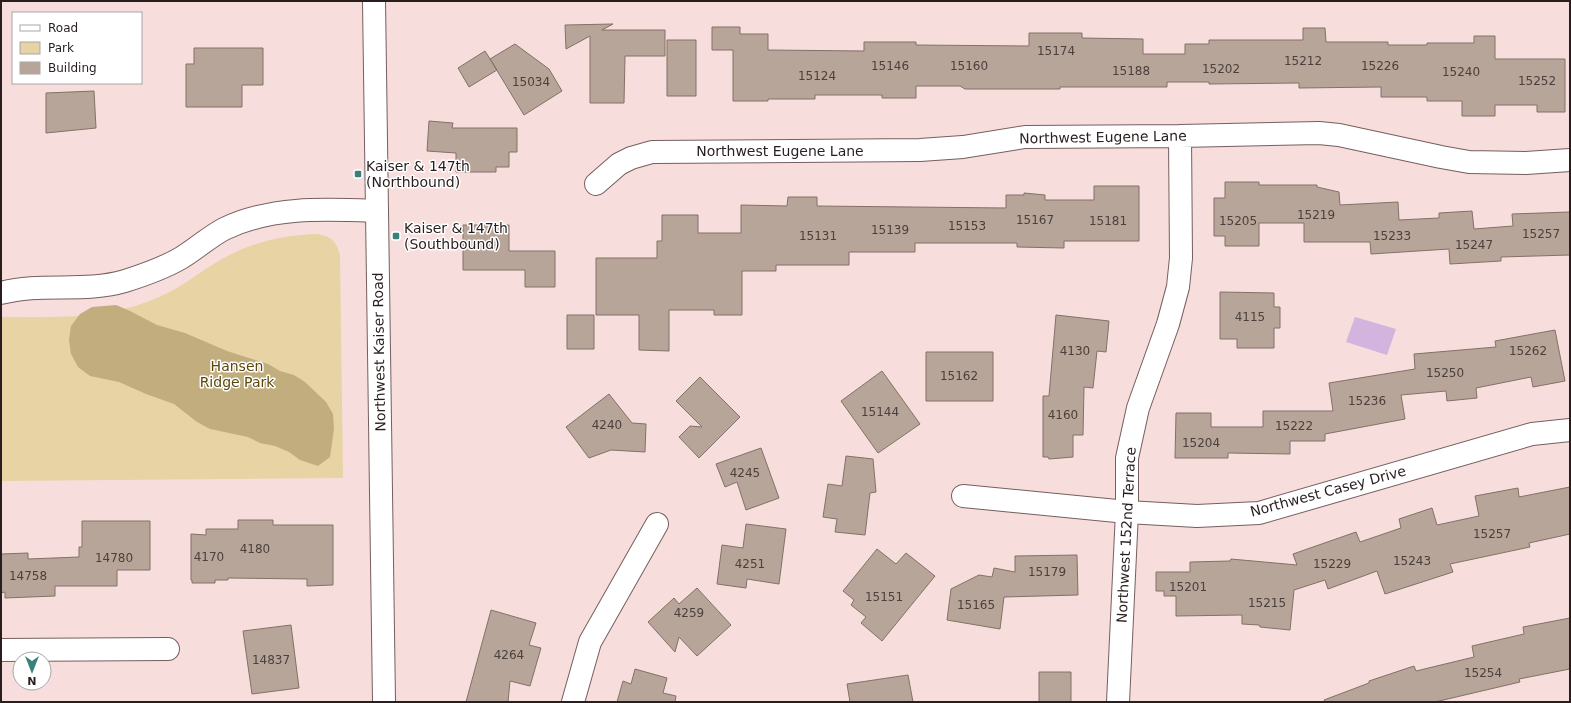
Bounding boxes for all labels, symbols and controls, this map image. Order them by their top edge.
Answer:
legend [12,12,142,84]
text: Road [48,21,78,35]
text: Park [48,41,74,55]
house number: 15174 [1037,44,1075,58]
house number: 15212 [1284,54,1322,68]
house number: 15146 [871,59,909,73]
house number: 15160 [950,59,988,73]
house number: 15226 [1361,59,1399,73]
text: Building [48,61,97,75]
house number: 15202 [1202,62,1240,76]
house number: 15188 [1112,64,1150,78]
house number: 15240 [1442,65,1480,79]
house number: 15124 [798,69,836,83]
house number: 15252 [1518,74,1556,88]
house number: 15034 [512,75,550,89]
street label: Northwest Eugene Lane [1019,128,1187,146]
street label: Northwest Eugene Lane [696,143,864,159]
place label: Kaiser & 147th (Northbound) [366,158,470,190]
marker: Kaiser & 147th (Northbound) [353,169,363,179]
house number: 15219 [1297,208,1335,222]
house number: 15167 [1016,213,1054,227]
house number: 15181 [1089,214,1127,228]
house number: 15205 [1219,214,1257,228]
house number: 15153 [948,219,986,233]
place label: Kaiser & 147th (Southbound) [404,220,508,252]
house number: 15139 [871,223,909,237]
house number: 15257 [1522,227,1560,241]
house number: 15131 [799,229,837,243]
house number: 15233 [1373,229,1411,243]
marker: Kaiser & 147th (Southbound) [391,231,401,241]
house number: 15247 [1455,238,1493,252]
street label: Northwest Kaiser Road [370,272,388,432]
house number: 4115 [1235,310,1265,324]
house number: 4130 [1060,344,1090,358]
house number: 15262 [1509,344,1547,358]
park label: Hansen Ridge Park [200,358,275,390]
house number: 15250 [1426,366,1464,380]
house number: 15162 [940,369,978,383]
house number: 15236 [1348,394,1386,408]
house number: 15144 [861,405,899,419]
house number: 4160 [1048,408,1078,422]
house number: 4240 [592,418,622,432]
house number: 15222 [1275,419,1313,433]
house number: 15204 [1182,436,1220,450]
street label: Northwest 152nd Terrace [1113,447,1139,623]
street label: Northwest Casey Drive [1248,462,1408,520]
house number: 4245 [730,466,760,480]
house number: 15257 [1473,527,1511,541]
house number: 4180 [240,542,270,556]
house number: 4170 [194,550,224,564]
house number: 14780 [95,551,133,565]
house number: 15243 [1393,554,1431,568]
house number: 4251 [735,557,765,571]
house number: 15229 [1313,557,1351,571]
house number: 15179 [1028,565,1066,579]
house number: 14758 [9,569,47,583]
house number: 15201 [1169,580,1207,594]
house number: 15151 [865,590,903,604]
house number: 15215 [1248,596,1286,610]
house number: 15165 [957,598,995,612]
house number: 4259 [674,606,704,620]
house number: 4264 [494,648,524,662]
north arrow [12,651,52,691]
house number: 14837 [252,653,290,667]
house number: 15254 [1464,666,1502,680]
text: N [27,674,37,687]

